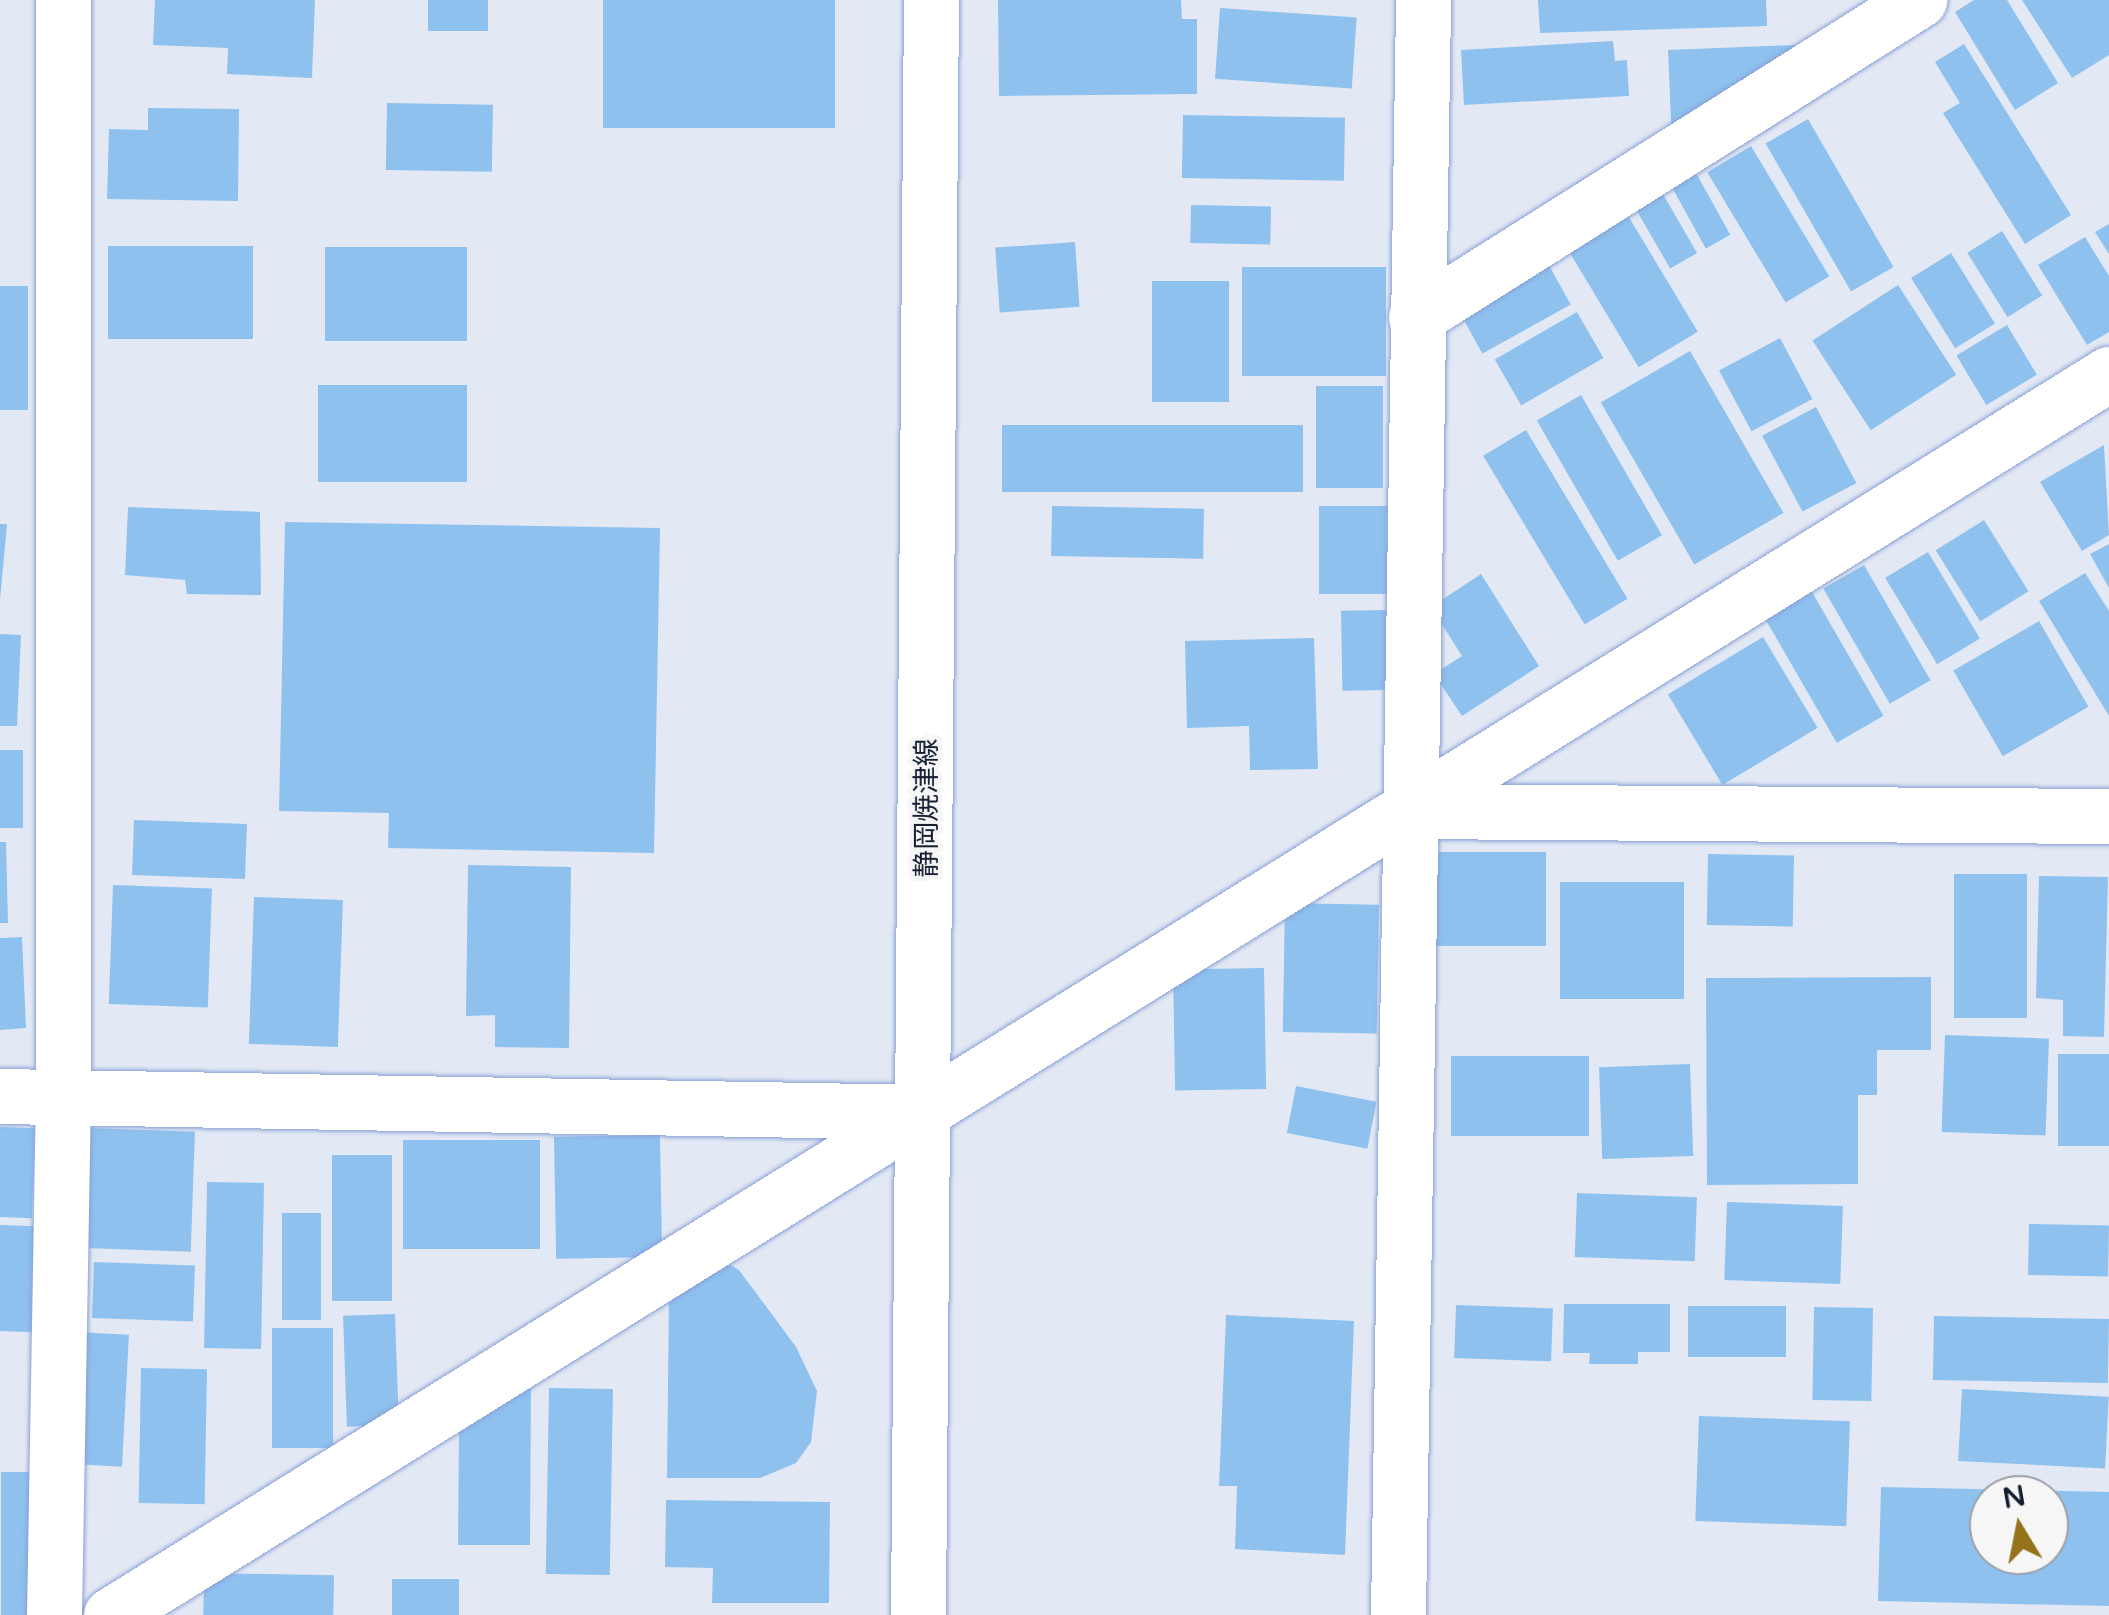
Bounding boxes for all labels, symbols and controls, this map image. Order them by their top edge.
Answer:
street label: 静岡焼津線 [910,738,944,878]
north arrow [1969,1475,2069,1575]
text: N [2000,1479,2028,1516]

